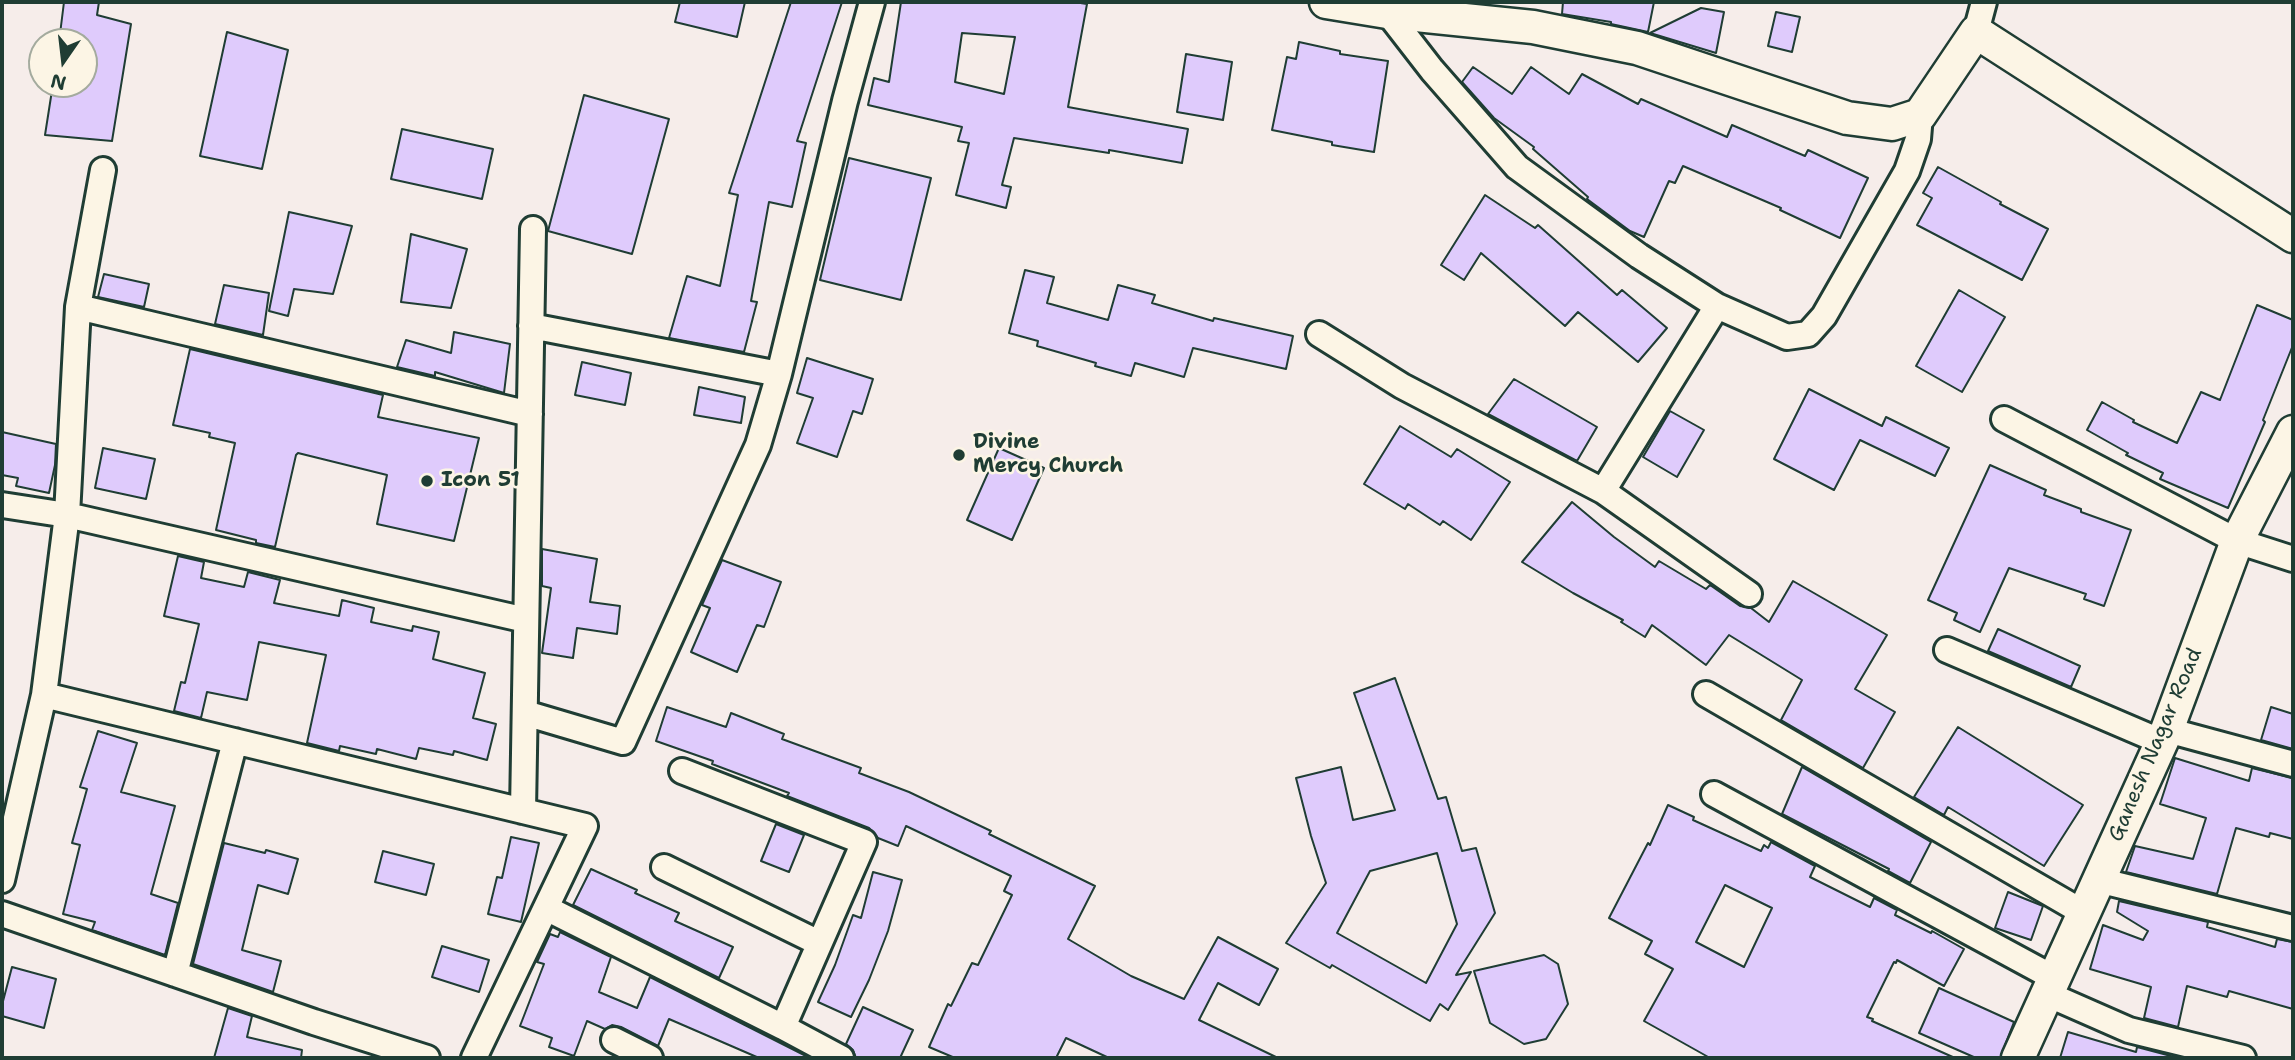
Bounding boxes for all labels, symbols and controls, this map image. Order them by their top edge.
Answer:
north arrow [28,28,98,98]
text: N [48,68,69,96]
place label: Divine Mercy Church [973,430,1123,480]
marker: Divine Mercy Church [951,447,967,463]
place label: Icon 51 [441,468,520,494]
marker: Icon 51 [419,473,435,489]
street label: Ganesh Nagar Road [2104,645,2208,845]

